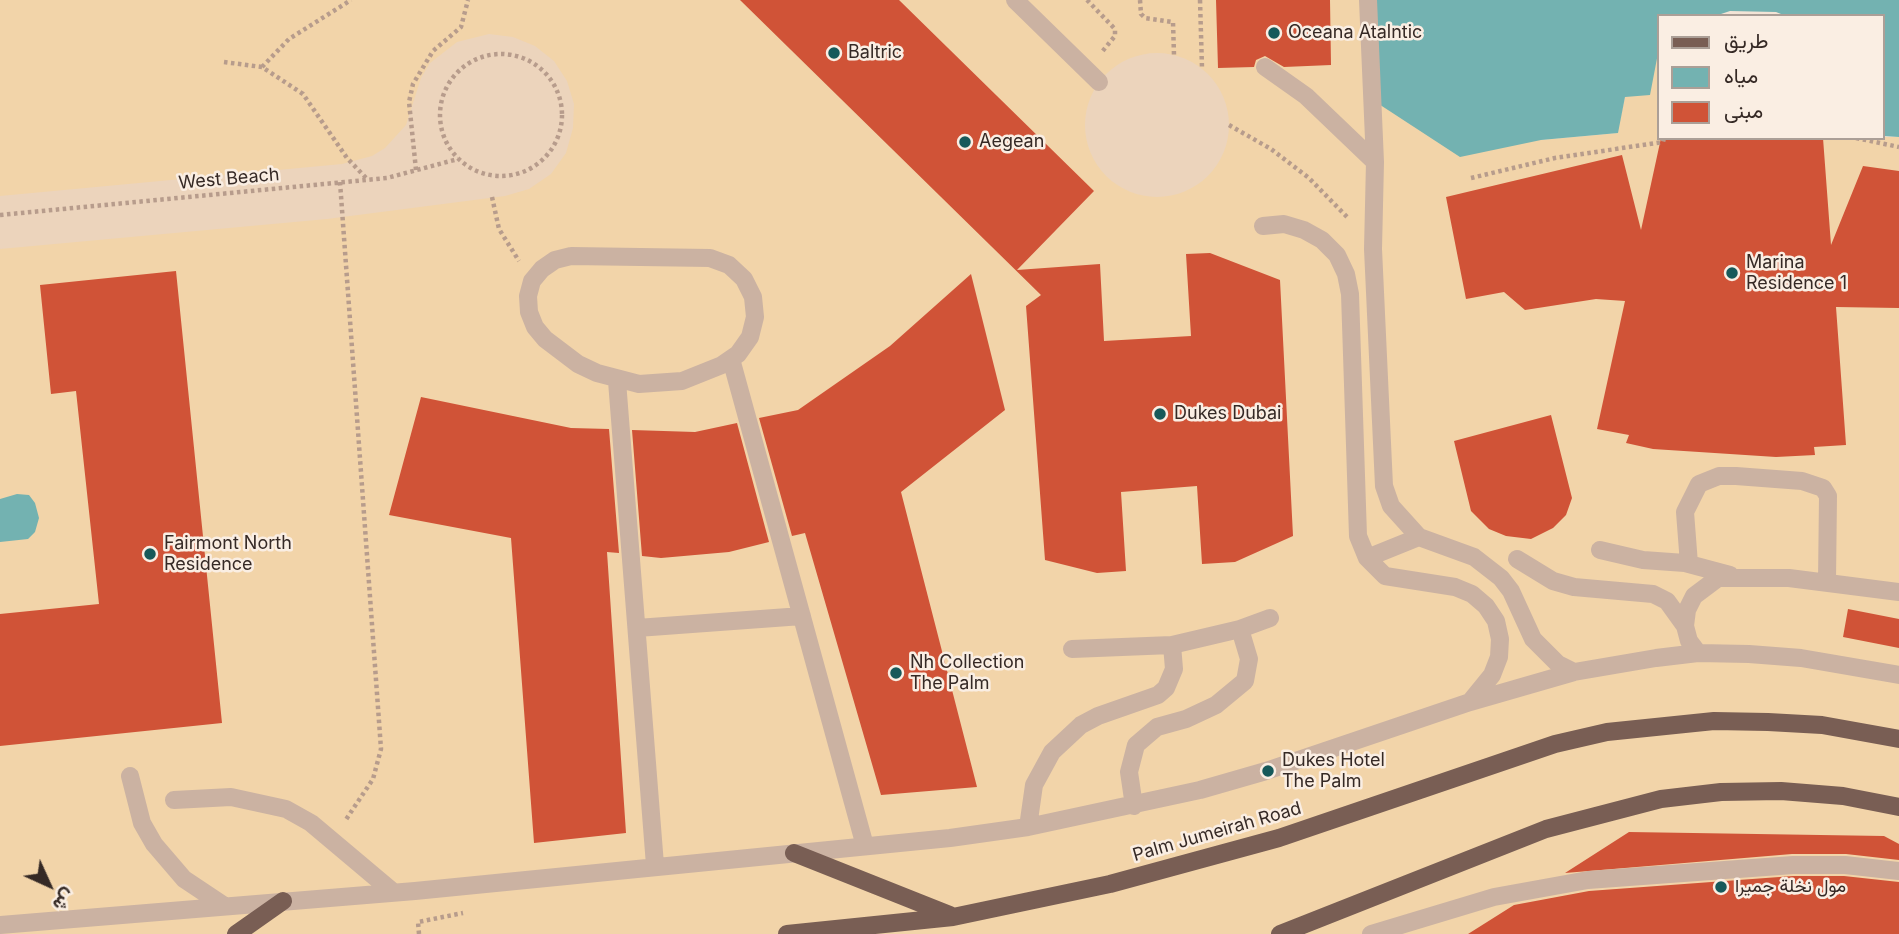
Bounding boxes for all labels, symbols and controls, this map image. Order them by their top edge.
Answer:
legend [1658,14,1885,140]
place label: Oceana Atalntic [1288,22,1422,44]
marker: Oceana Atalntic [1266,25,1282,41]
text: طريق [1724,28,1769,53]
place label: Baltric [848,42,902,64]
marker: Baltric [826,45,842,61]
text: مياه [1724,63,1758,88]
text: مبنى [1724,98,1763,123]
place label: Aegean [979,131,1044,153]
marker: Aegean [957,134,973,150]
street label: West Beach [178,164,280,194]
place label: Marina Residence 1 [1746,252,1847,294]
marker: Marina Residence 1 [1724,265,1740,281]
place label: Dukes Dubai [1174,403,1281,425]
marker: Dukes Dubai [1152,406,1168,422]
place label: Fairmont North Residence [164,533,292,576]
marker: Fairmont North Residence [142,546,158,562]
place label: Nh Collection The Palm [910,652,1024,694]
marker: Nh Collection The Palm [888,665,904,681]
place label: Dukes Hotel The Palm [1282,750,1385,792]
marker: Dukes Hotel The Palm [1260,763,1276,779]
street label: Palm Jumeirah Road [1130,798,1304,866]
north arrow [14,850,84,920]
place label: مول نخلة جميرا [1735,876,1846,898]
marker: مول نخلة جميرا [1713,879,1729,895]
text: ش [48,884,80,916]

